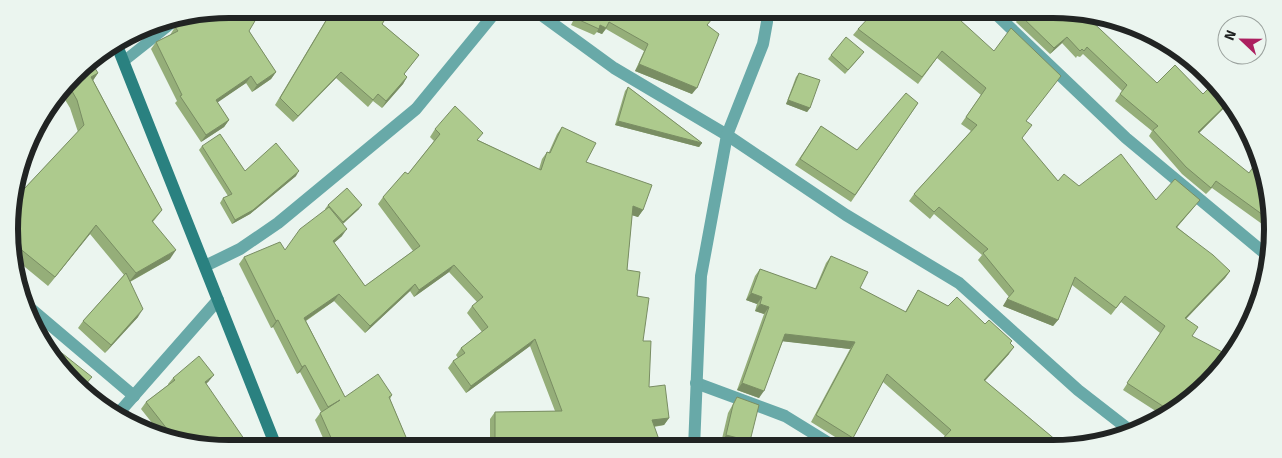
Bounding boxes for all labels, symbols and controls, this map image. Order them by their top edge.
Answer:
north arrow [1217,15,1267,65]
text: N [1221,28,1240,43]

